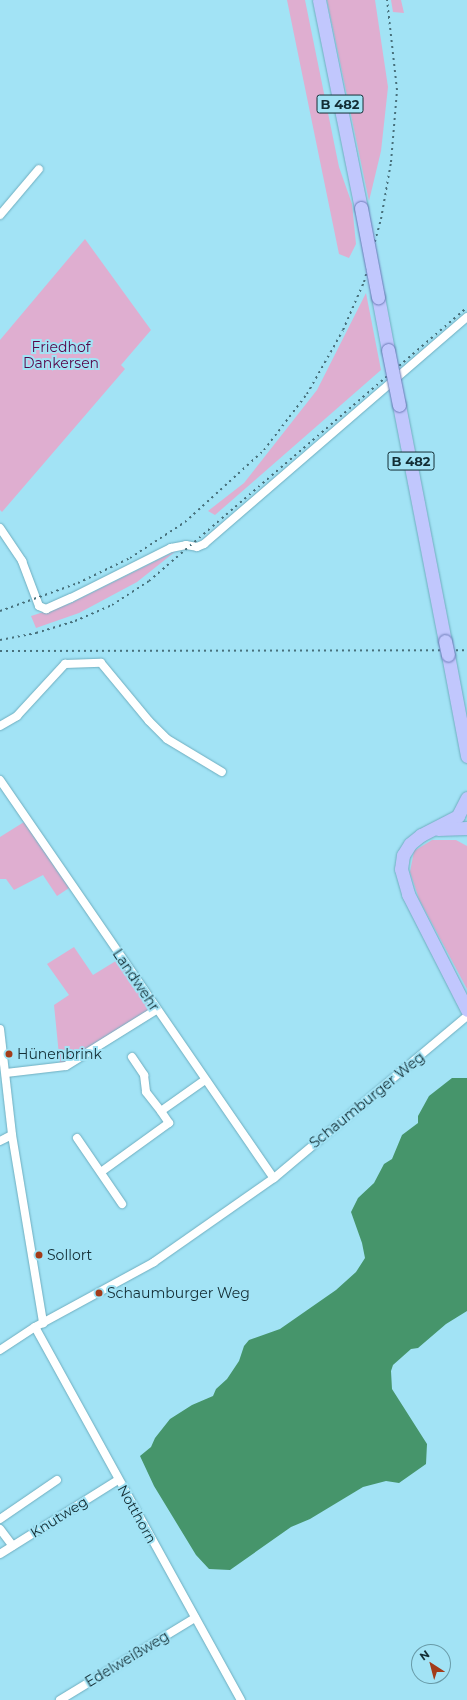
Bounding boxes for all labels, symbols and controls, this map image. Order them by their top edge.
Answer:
road number: B 482 [316,93,364,115]
park label: Friedhof Dankersen [23,339,99,372]
road number: B 482 [387,450,435,472]
street label: Landwehr [109,946,163,1014]
place label: Hünenbrink [17,1046,102,1062]
marker: Hünenbrink [4,1049,14,1059]
street label: Schaumburger Weg [306,1049,428,1151]
place label: Sollort [47,1247,92,1263]
marker: Sollort [34,1250,44,1260]
place label: Schaumburger Weg [107,1285,250,1301]
marker: Schaumburger Weg [94,1288,104,1298]
street label: Notthorn [114,1482,160,1546]
street label: Knutweg [27,1493,91,1541]
street label: Edelweißweg [82,1627,172,1691]
north arrow [411,1644,451,1684]
text: N [417,1647,432,1663]

